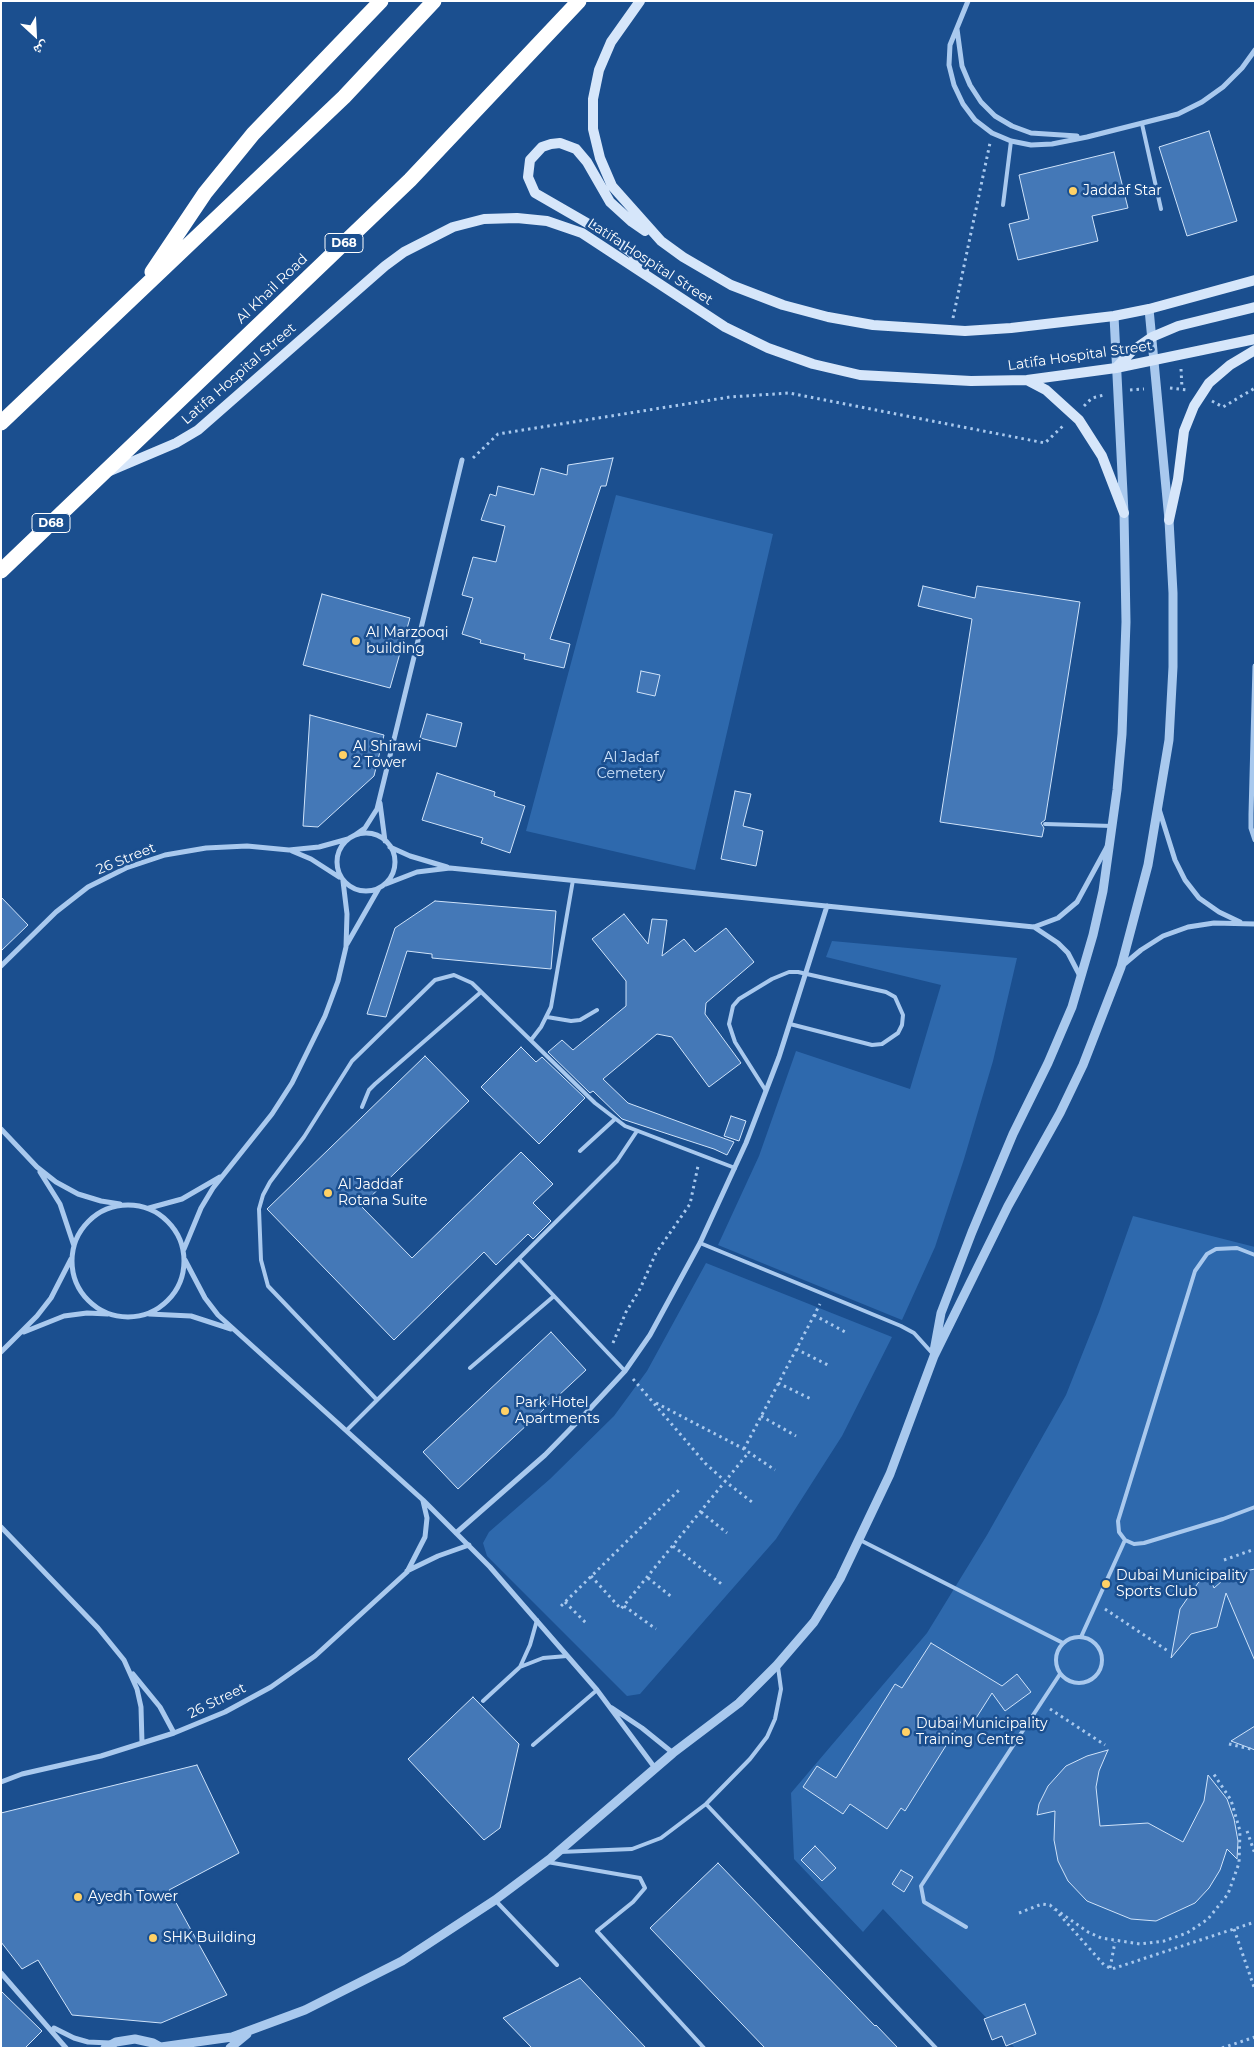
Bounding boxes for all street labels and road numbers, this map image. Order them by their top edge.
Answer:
street label: Latifa Hospital Street [584,215,716,309]
road number: D68 [325,234,363,252]
street label: Al Khail Road [233,251,311,327]
street label: Latifa Hospital Street [178,320,300,428]
street label: Latifa Hospital Street [1007,338,1153,374]
road number: D68 [32,514,70,532]
street label: 26 Street [94,840,158,878]
street label: 26 Street [185,1680,249,1722]

